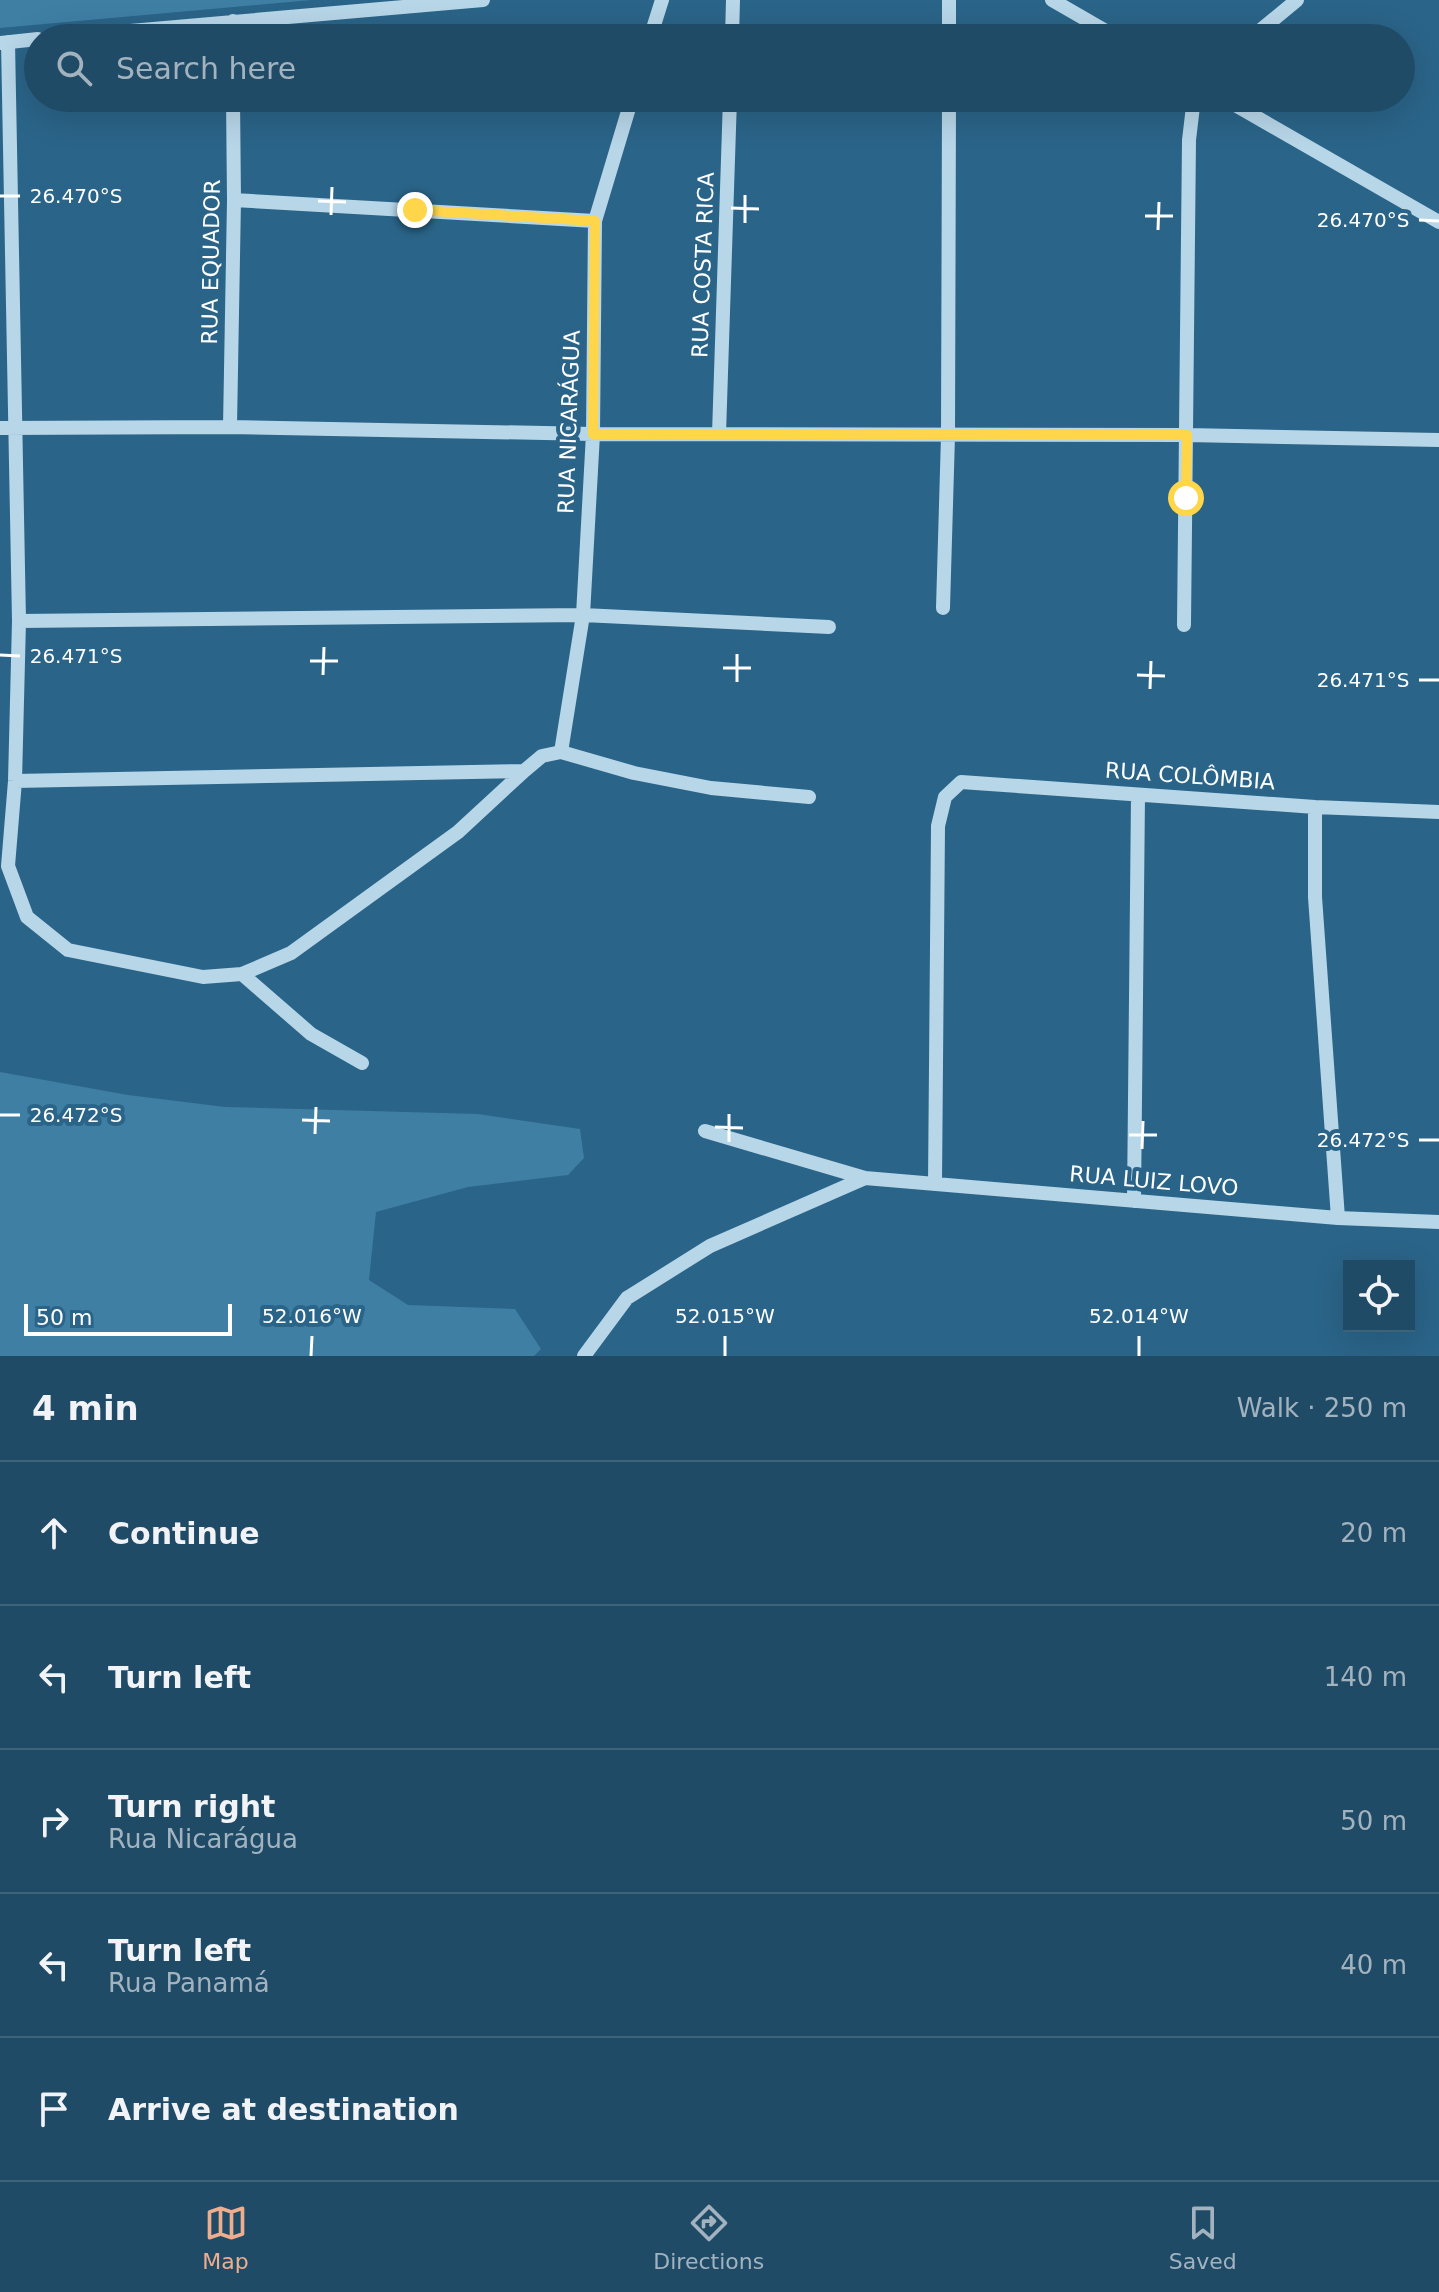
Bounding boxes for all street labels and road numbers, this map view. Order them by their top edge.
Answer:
street label: RUA COSTA RICA [687,172,719,358]
street label: RUA EQUADOR [197,179,225,345]
street label: RUA NICARÁGUA [553,330,585,514]
street label: RUA COLÔMBIA [1104,758,1276,794]
street label: RUA LUIZ LOVO [1068,1161,1240,1201]

